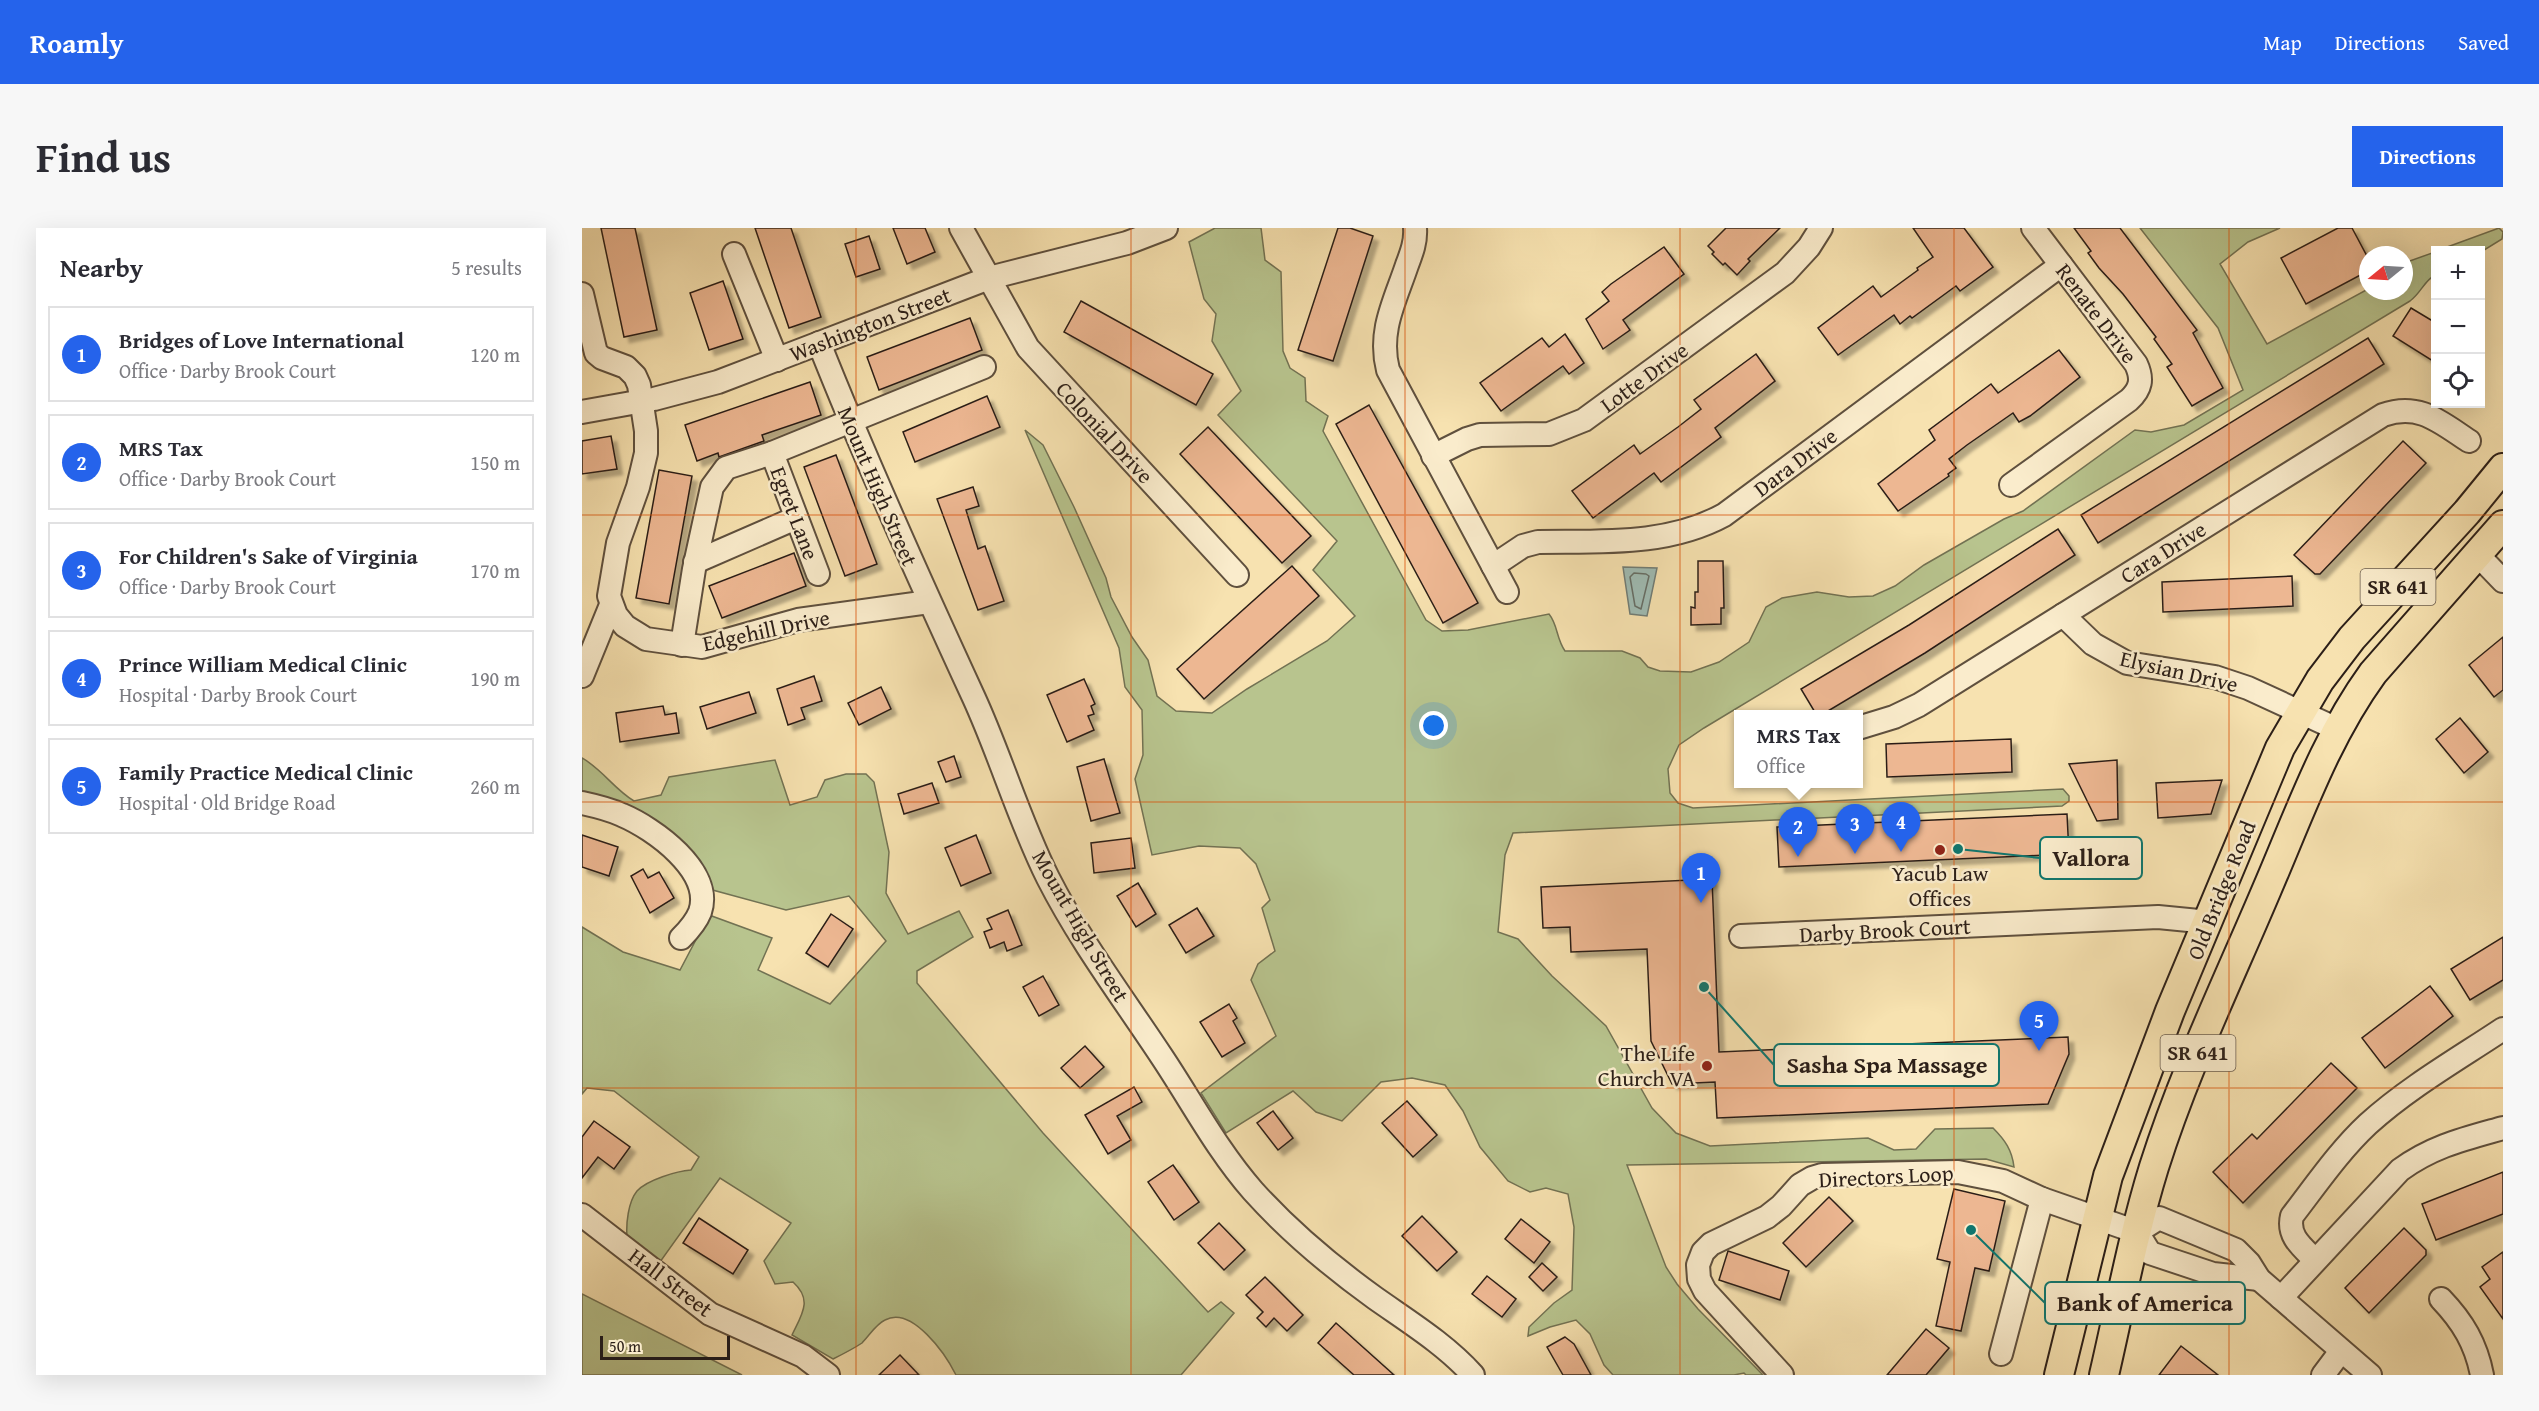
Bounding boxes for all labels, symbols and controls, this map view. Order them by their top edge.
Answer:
text: Roamly [30,22,124,63]
text: Map [2263,27,2302,58]
text: Directions [2335,27,2425,58]
text: Saved [2458,27,2509,58]
text: Find us [36,126,171,187]
button: Directions [2352,126,2503,187]
north arrow [2359,246,2413,300]
map controls [2431,246,2485,408]
button: + [2431,246,2485,300]
text: Nearby [60,248,143,287]
text: 5 results [451,253,522,282]
street label: Renate Drive [2049,256,2145,370]
street label: Washington Street [785,278,956,370]
button: − [2431,300,2485,354]
text: Bridges of Love International [119,324,404,356]
street label: Lotte Drive [1593,334,1695,420]
text: 1 [76,340,87,369]
text: 120 m [470,340,520,369]
button: locate [2431,354,2485,408]
text: Office · Darby Brook Court [119,356,336,385]
street label: Colonial Drive [1049,374,1161,490]
street label: Mount High Street [830,401,926,571]
street label: Dara Drive [1747,420,1843,504]
text: MRS Tax [119,432,203,464]
text: 2 [76,448,87,477]
text: 150 m [470,448,520,477]
street label: Egret Lane [763,462,827,564]
text: Office · Darby Brook Court [119,464,336,493]
street label: Cara Drive [2114,513,2212,591]
text: For Children's Sake of Virginia [119,540,418,572]
text: 3 [76,556,87,585]
text: 170 m [470,556,520,585]
road number: SR 641 [2360,569,2436,605]
text: Office · Darby Brook Court [119,572,336,601]
street label: Edgehill Drive [699,601,833,659]
street label: Elysian Drive [2117,642,2241,700]
text: Prince William Medical Clinic [119,648,407,680]
text: 4 [76,664,87,693]
text: 190 m [470,664,520,693]
text: Hospital · Darby Brook Court [119,680,357,709]
popup [1734,710,1863,788]
your location [1419,711,1448,740]
text: MRS Tax [1757,719,1840,751]
text: Office [1757,751,1805,780]
text: Family Practice Medical Clinic [119,756,413,788]
text: 5 [76,772,87,801]
text: 260 m [470,772,520,801]
text: Hospital · Old Bridge Road [119,788,335,817]
pin: 4 [1882,802,1920,852]
pin: 3 [1836,804,1874,854]
pin: 2 [1778,808,1818,857]
street label: Old Bridge Road [2178,815,2264,964]
callout: Vallora [2040,837,2142,879]
text: Vallora [2052,840,2131,875]
marker: Yacub Law Offices [1933,843,1947,857]
street label: Mount High Street [1024,844,1138,1008]
pin: 1 [1682,854,1720,903]
place label: Yacub Law Offices [1892,857,1989,914]
street label: Darby Brook Court [1798,910,1972,950]
pin: 5 [2020,1002,2058,1051]
road number: SR 641 [2160,1035,2236,1071]
place label: The Life Church VA [1598,1037,1696,1094]
callout: Sasha Spa Massage [1774,1044,1999,1086]
text: Sasha Spa Massage [1786,1047,1988,1082]
marker: The Life Church VA [1700,1059,1714,1073]
street label: Directors Loop [1818,1156,1954,1196]
street label: Hall Street [622,1240,720,1324]
callout: Bank of America [2045,1282,2245,1324]
text: Bank of America [2057,1285,2234,1320]
scale bar [600,1333,730,1360]
text: 50 m [609,1334,641,1358]

